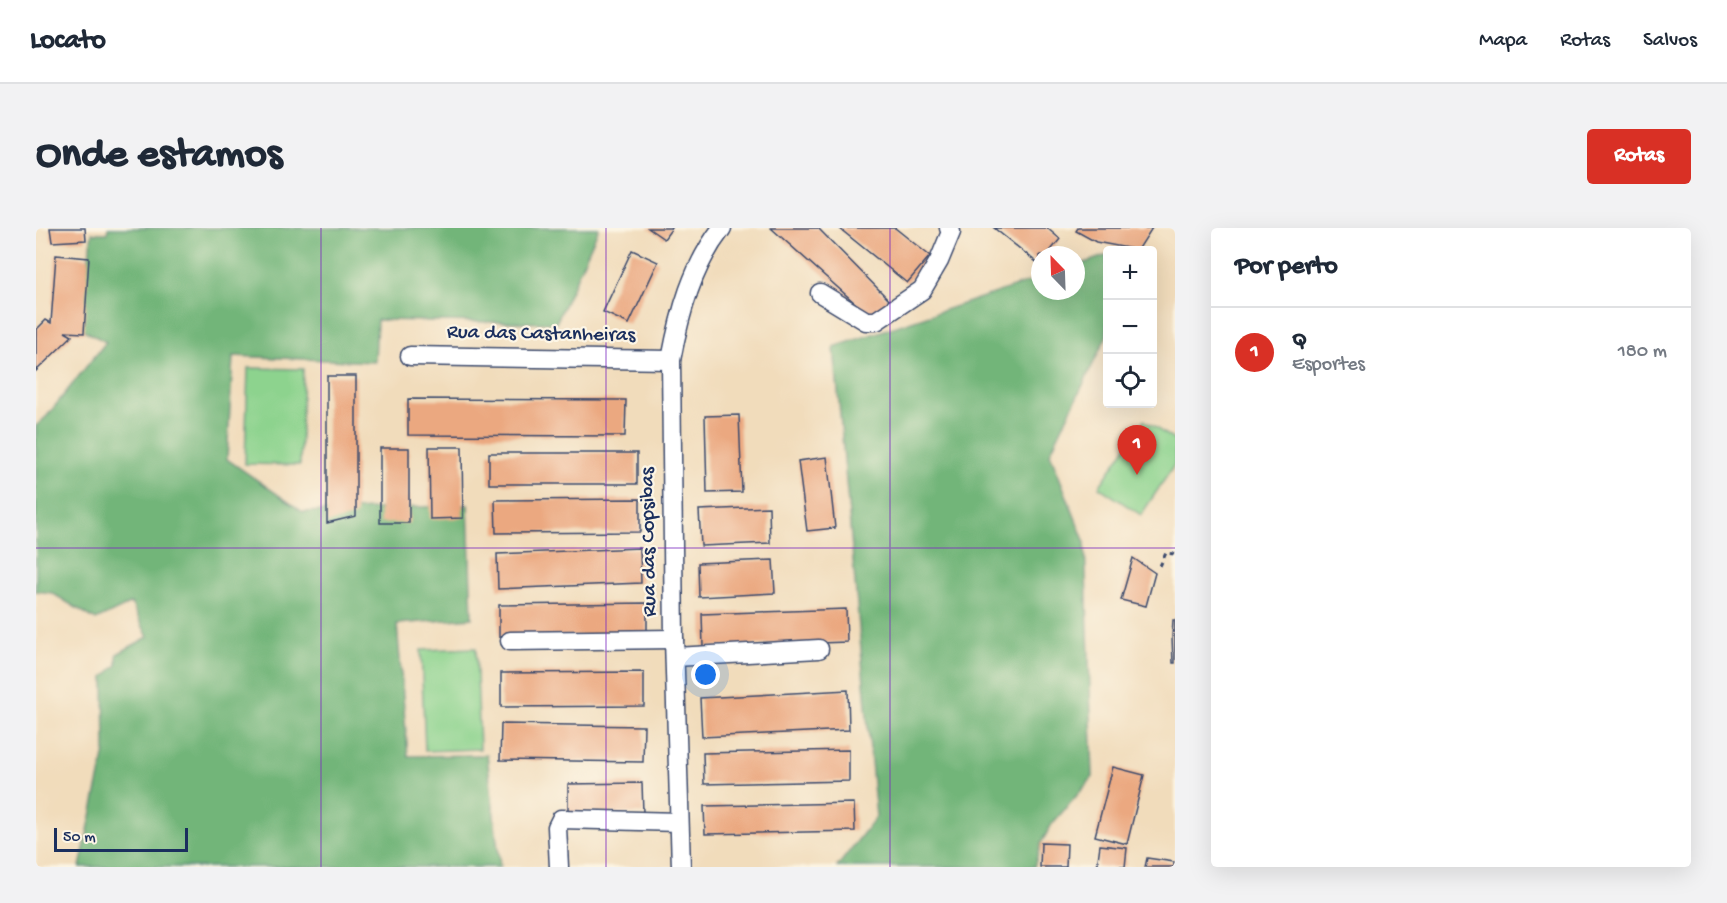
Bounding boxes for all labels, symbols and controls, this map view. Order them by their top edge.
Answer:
text: Locato [30,25,106,58]
text: Mapa [1479,29,1527,54]
text: Rotas [1560,29,1610,54]
text: Salvos [1643,29,1697,54]
button: Rotas [1587,129,1691,184]
text: Onde estamos [36,132,282,181]
north arrow [1031,246,1085,300]
map controls [1103,246,1157,408]
button: + [1103,246,1157,300]
text: Por perto [1235,252,1338,283]
button: − [1103,300,1157,354]
street label: Rua das Castanheiras [446,321,637,349]
text: Q [1292,328,1307,354]
text: 1 [1250,341,1259,364]
text: 180 m [1618,341,1667,364]
button: locate [1103,354,1157,408]
text: Esportes [1292,354,1365,377]
pin: 1 [1118,426,1156,475]
street label: Rua das Copsibas [636,466,664,617]
your location [691,660,720,689]
scale bar [54,825,188,852]
text: 50 m [63,829,96,848]

